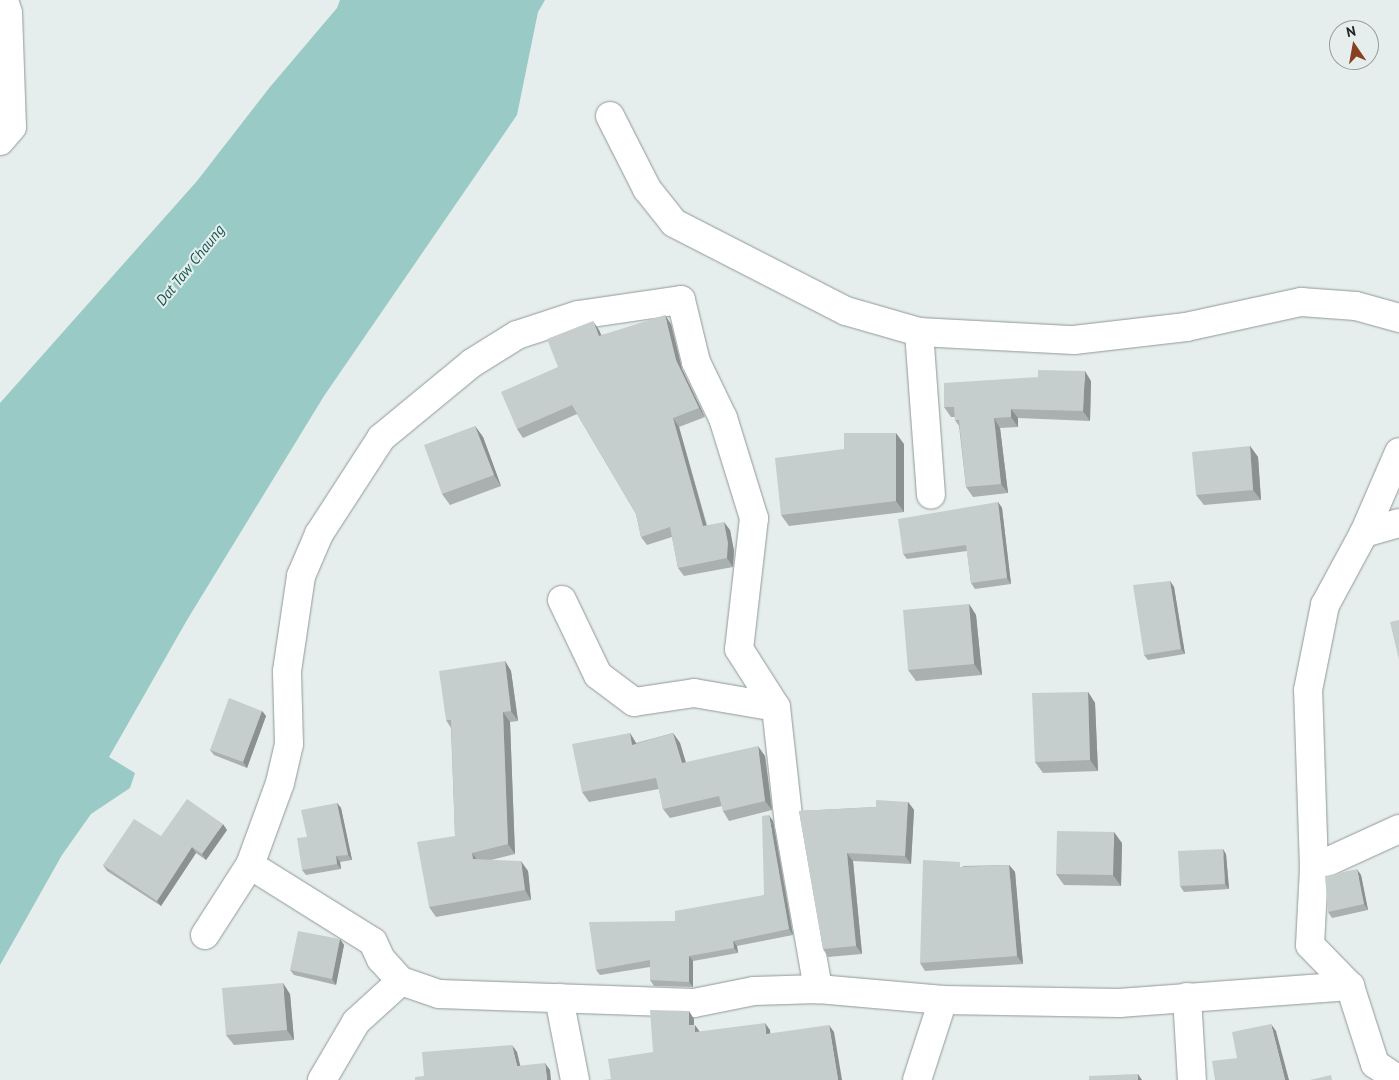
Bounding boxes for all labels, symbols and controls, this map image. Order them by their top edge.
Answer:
north arrow [1329,20,1379,70]
text: N [1345,22,1357,41]
water label: Dat Taw Chaung [152,221,228,309]

